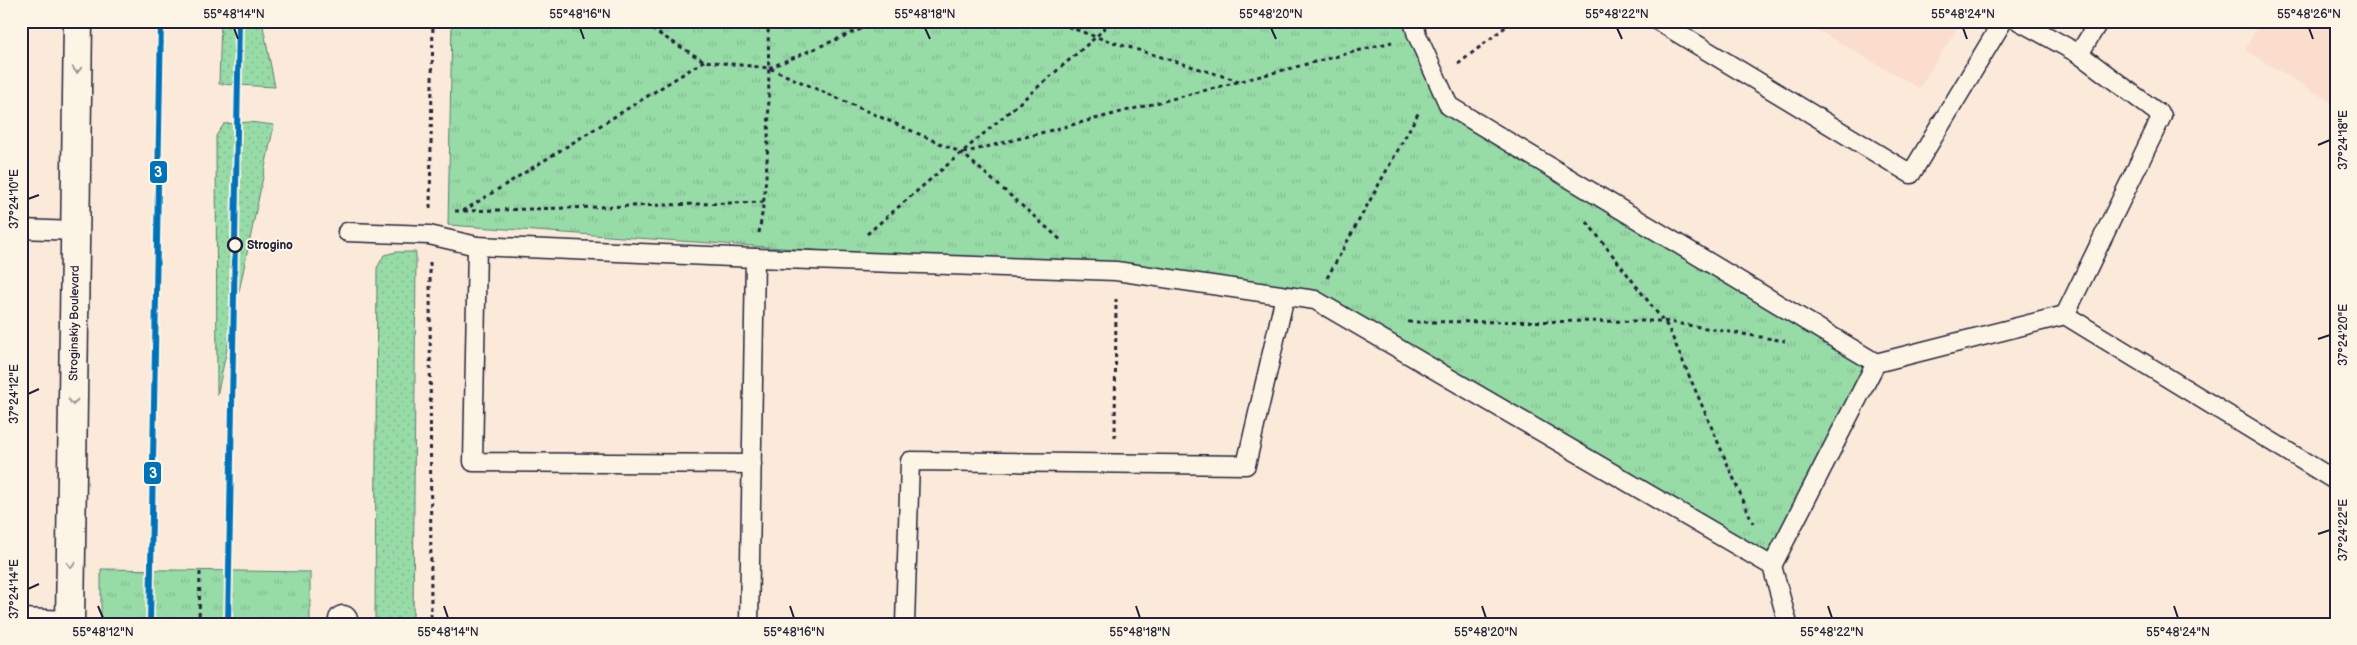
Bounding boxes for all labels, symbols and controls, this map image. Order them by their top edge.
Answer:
text: 55°48'14"N [203,7,265,22]
text: 55°48'16"N [549,7,611,22]
text: 55°48'18"N [894,7,956,22]
text: 55°48'20"N [1239,7,1303,22]
text: 55°48'22"N [1585,7,1649,22]
text: 55°48'24"N [1931,7,1995,22]
text: 55°48'26"N [2277,7,2341,22]
one-way arrow [72,66,82,74]
text: 37°24'18"E [2336,110,2351,170]
line badge: 3 [149,160,168,184]
text: 3 [154,164,162,181]
text: 37°24'10"E [7,169,22,229]
marker: Strogino [227,237,243,253]
place label: Strogino [247,238,293,253]
street label: Stroginskiy Boulevard [66,265,82,381]
text: 37°24'20"E [2336,304,2351,366]
text: 37°24'12"E [7,364,22,424]
one-way arrow [68,399,78,407]
line badge: 3 [143,461,162,485]
text: 3 [149,465,157,482]
text: 37°24'22"E [2336,499,2351,561]
text: 37°24'14"E [7,559,22,619]
one-way arrow [65,561,76,569]
text: 55°48'12"N [72,625,134,640]
text: 55°48'14"N [417,625,479,640]
text: 55°48'16"N [763,625,825,640]
text: 55°48'18"N [1109,625,1171,640]
text: 55°48'20"N [1454,625,1518,640]
text: 55°48'22"N [1800,625,1864,640]
text: 55°48'24"N [2146,625,2210,640]

